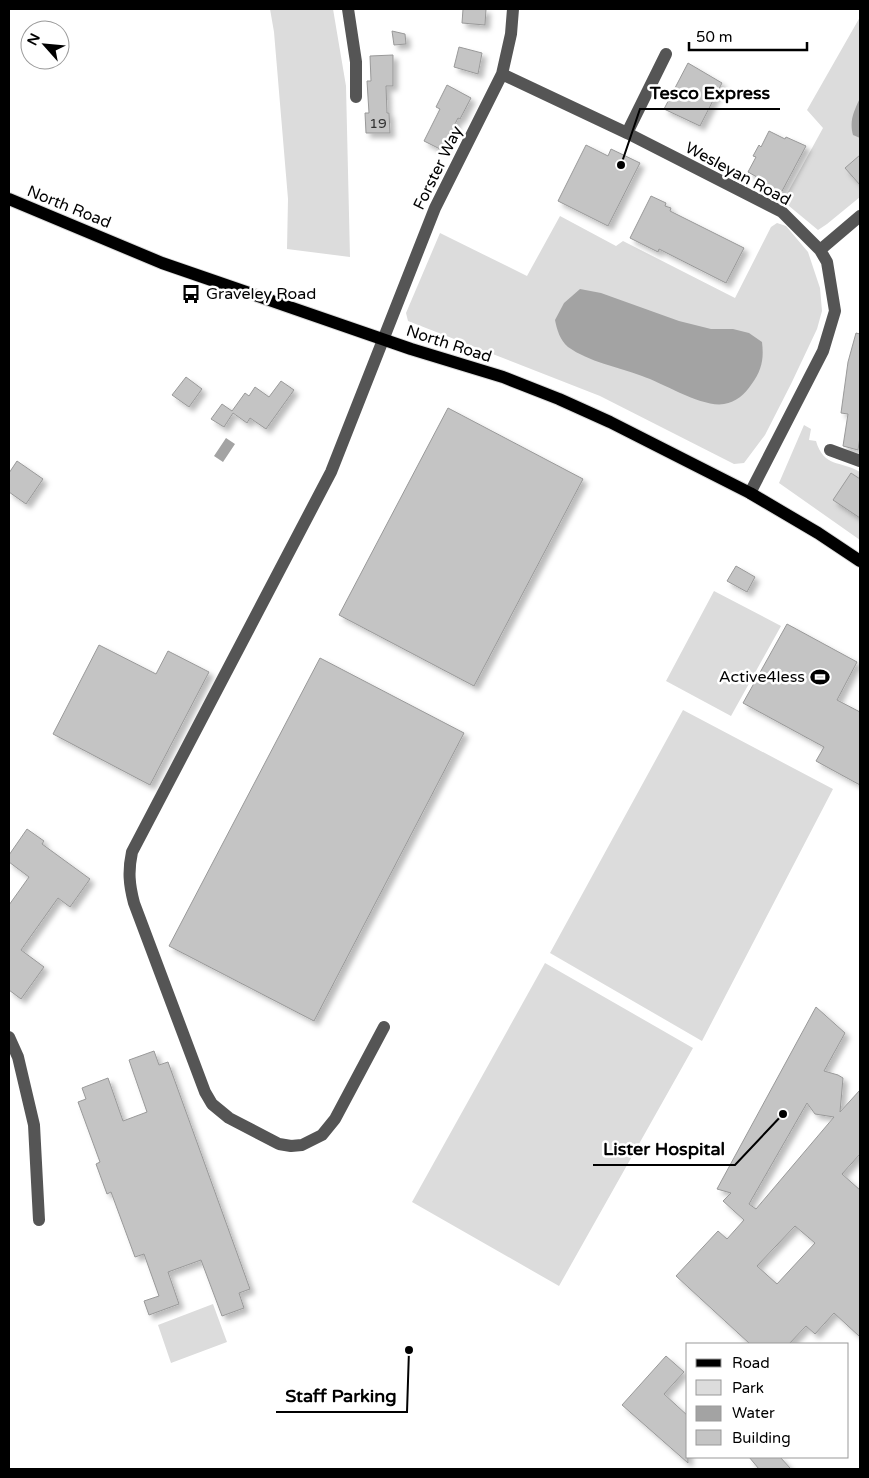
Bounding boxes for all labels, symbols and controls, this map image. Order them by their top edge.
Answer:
north arrow [20,20,70,70]
scale bar [689,20,806,52]
text: 50 m [696,28,733,46]
text: N [24,30,44,48]
callout: Tesco Express [640,76,780,109]
text: Tesco Express [649,82,771,104]
house number: 19 [369,115,387,132]
street label: Forster Way [409,122,467,213]
street label: Wesleyan Road [682,138,794,210]
street label: North Road [24,181,114,233]
bus stop icon: Graveley Road [180,283,202,305]
place label: Graveley Road [206,284,316,304]
street label: North Road [404,321,494,367]
sports icon: Active4less [809,666,831,688]
place label: Active4less [719,667,805,687]
callout: Lister Hospital [593,1132,735,1165]
text: Lister Hospital [603,1138,725,1160]
legend [686,1343,849,1458]
text: Road [732,1354,770,1372]
callout: Staff Parking [276,1379,407,1412]
text: Park [732,1379,764,1397]
text: Staff Parking [285,1385,397,1407]
text: Water [732,1404,775,1422]
text: Building [732,1429,791,1447]

